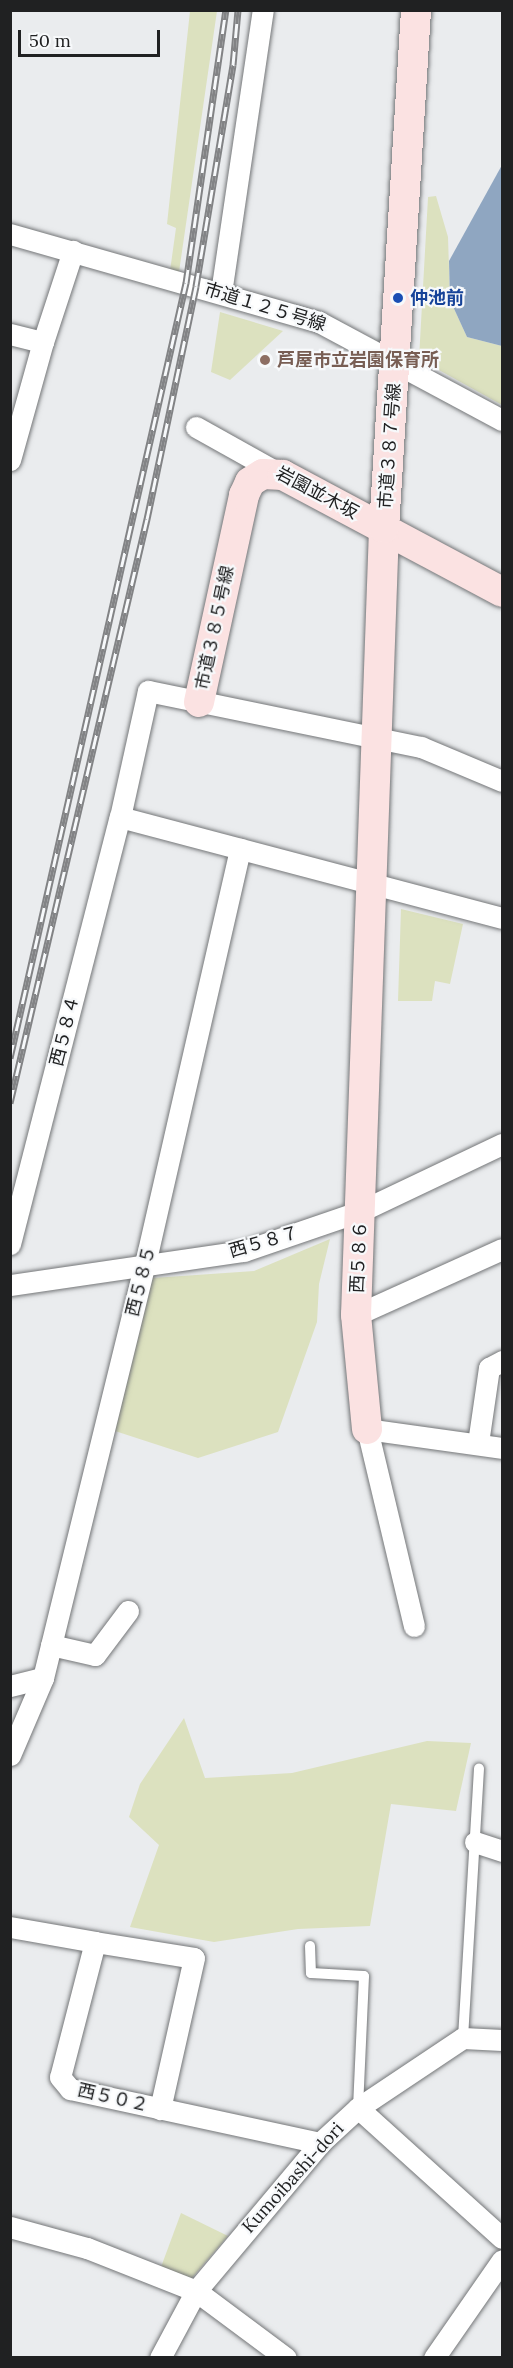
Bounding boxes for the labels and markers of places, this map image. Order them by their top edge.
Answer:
place label: 仲池前 [410,287,464,309]
marker: 仲池前 [391,291,405,305]
place label: 芦屋市立岩園保育所 [277,349,439,371]
marker: 芦屋市立岩園保育所 [258,353,272,367]

